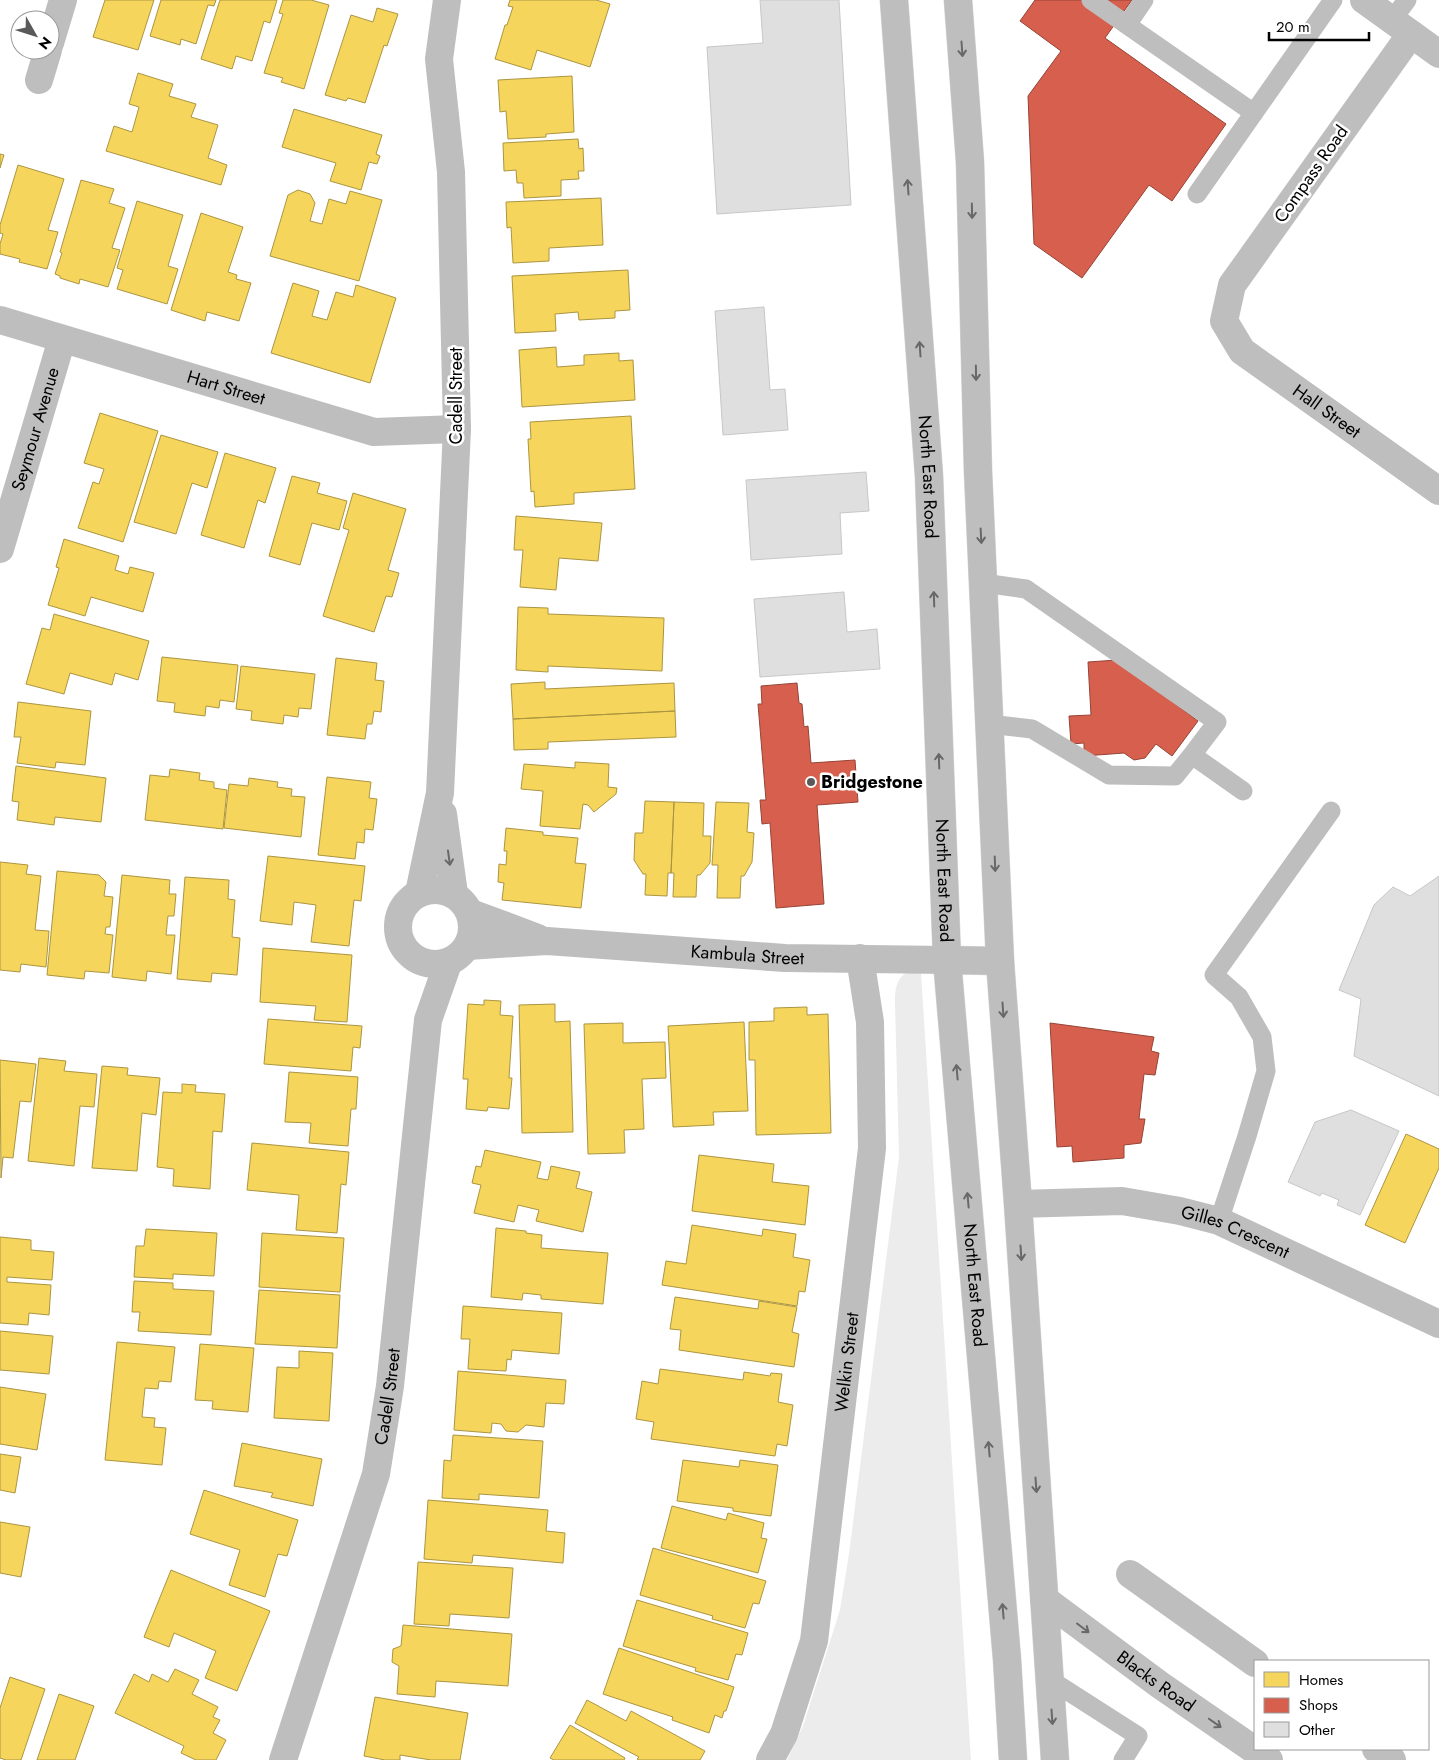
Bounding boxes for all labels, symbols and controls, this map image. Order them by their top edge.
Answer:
north arrow [10,10,60,60]
scale bar [1269,10,1369,42]
text: 20 m [1276,16,1310,38]
text: N [34,33,56,54]
one-way arrow [957,40,967,56]
street label: Compass Road [1268,120,1354,228]
one-way arrow [903,180,913,196]
one-way arrow [967,203,976,219]
one-way arrow [915,342,924,358]
street label: Cadell Street [443,347,469,445]
street label: Seymour Avenue [5,364,66,494]
street label: Hart Street [184,364,269,412]
one-way arrow [971,364,981,381]
street label: Hall Street [1287,378,1367,445]
street label: North East Road [912,414,944,539]
one-way arrow [977,527,986,543]
one-way arrow [929,591,938,607]
one-way arrow [935,754,944,770]
place label: Bridgestone [821,769,923,795]
marker: Bridgestone [805,776,817,788]
street label: North East Road [929,818,959,943]
one-way arrow [444,850,454,866]
one-way arrow [991,856,1000,872]
street label: Kambula Street [690,938,805,971]
one-way arrow [999,1002,1008,1018]
one-way arrow [952,1064,961,1080]
one-way arrow [963,1192,972,1208]
street label: Gilles Crescent [1178,1199,1294,1266]
street label: North East Road [957,1223,993,1348]
one-way arrow [1016,1245,1025,1261]
street label: Welkin Street [828,1310,866,1413]
street label: Cadell Street [368,1346,407,1447]
one-way arrow [984,1441,994,1457]
one-way arrow [1032,1477,1041,1493]
one-way arrow [998,1603,1008,1619]
one-way arrow [1076,1623,1090,1633]
street label: Blacks Road [1111,1644,1200,1718]
legend [1254,1660,1429,1750]
text: Homes [1299,1669,1343,1691]
text: Shops [1299,1694,1338,1716]
one-way arrow [1047,1709,1057,1725]
one-way arrow [1208,1718,1222,1728]
text: Other [1299,1719,1336,1741]

